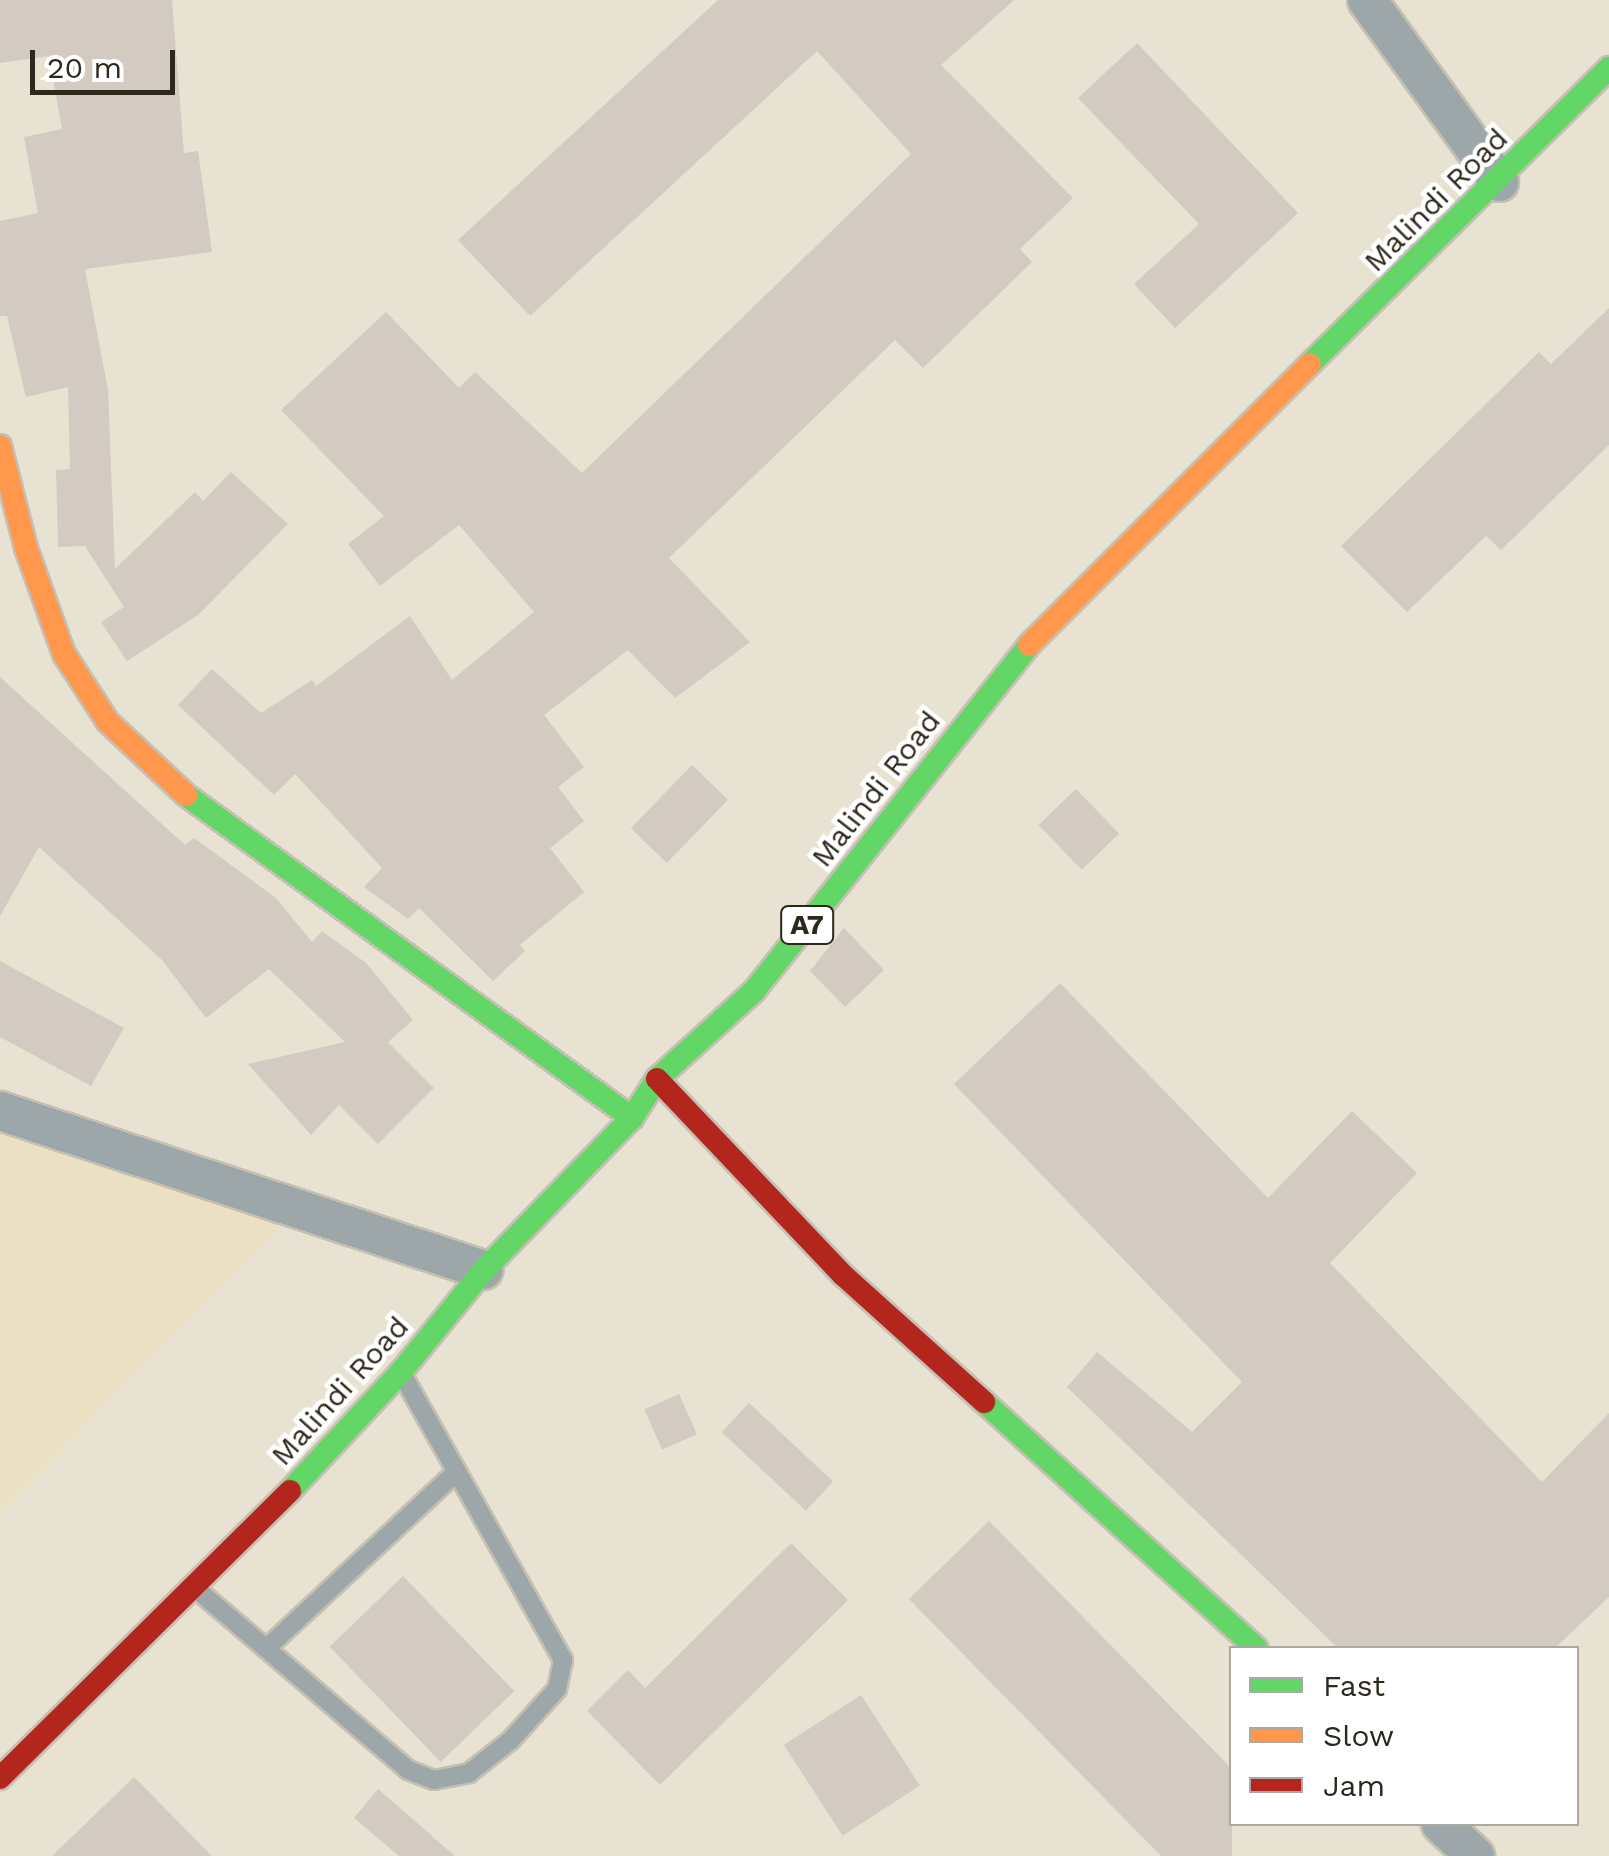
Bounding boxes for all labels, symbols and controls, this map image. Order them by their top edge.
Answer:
scale bar [35,30,180,92]
text: 20 m [47,50,122,85]
street label: Malindi Road [1357,121,1515,279]
street label: Malindi Road [804,704,948,874]
road number: A7 [780,902,834,948]
street label: Malindi Road [264,1309,416,1473]
legend [1229,1646,1579,1826]
text: Fast [1323,1668,1385,1703]
text: Slow [1323,1718,1394,1753]
text: Jam [1323,1768,1385,1803]

